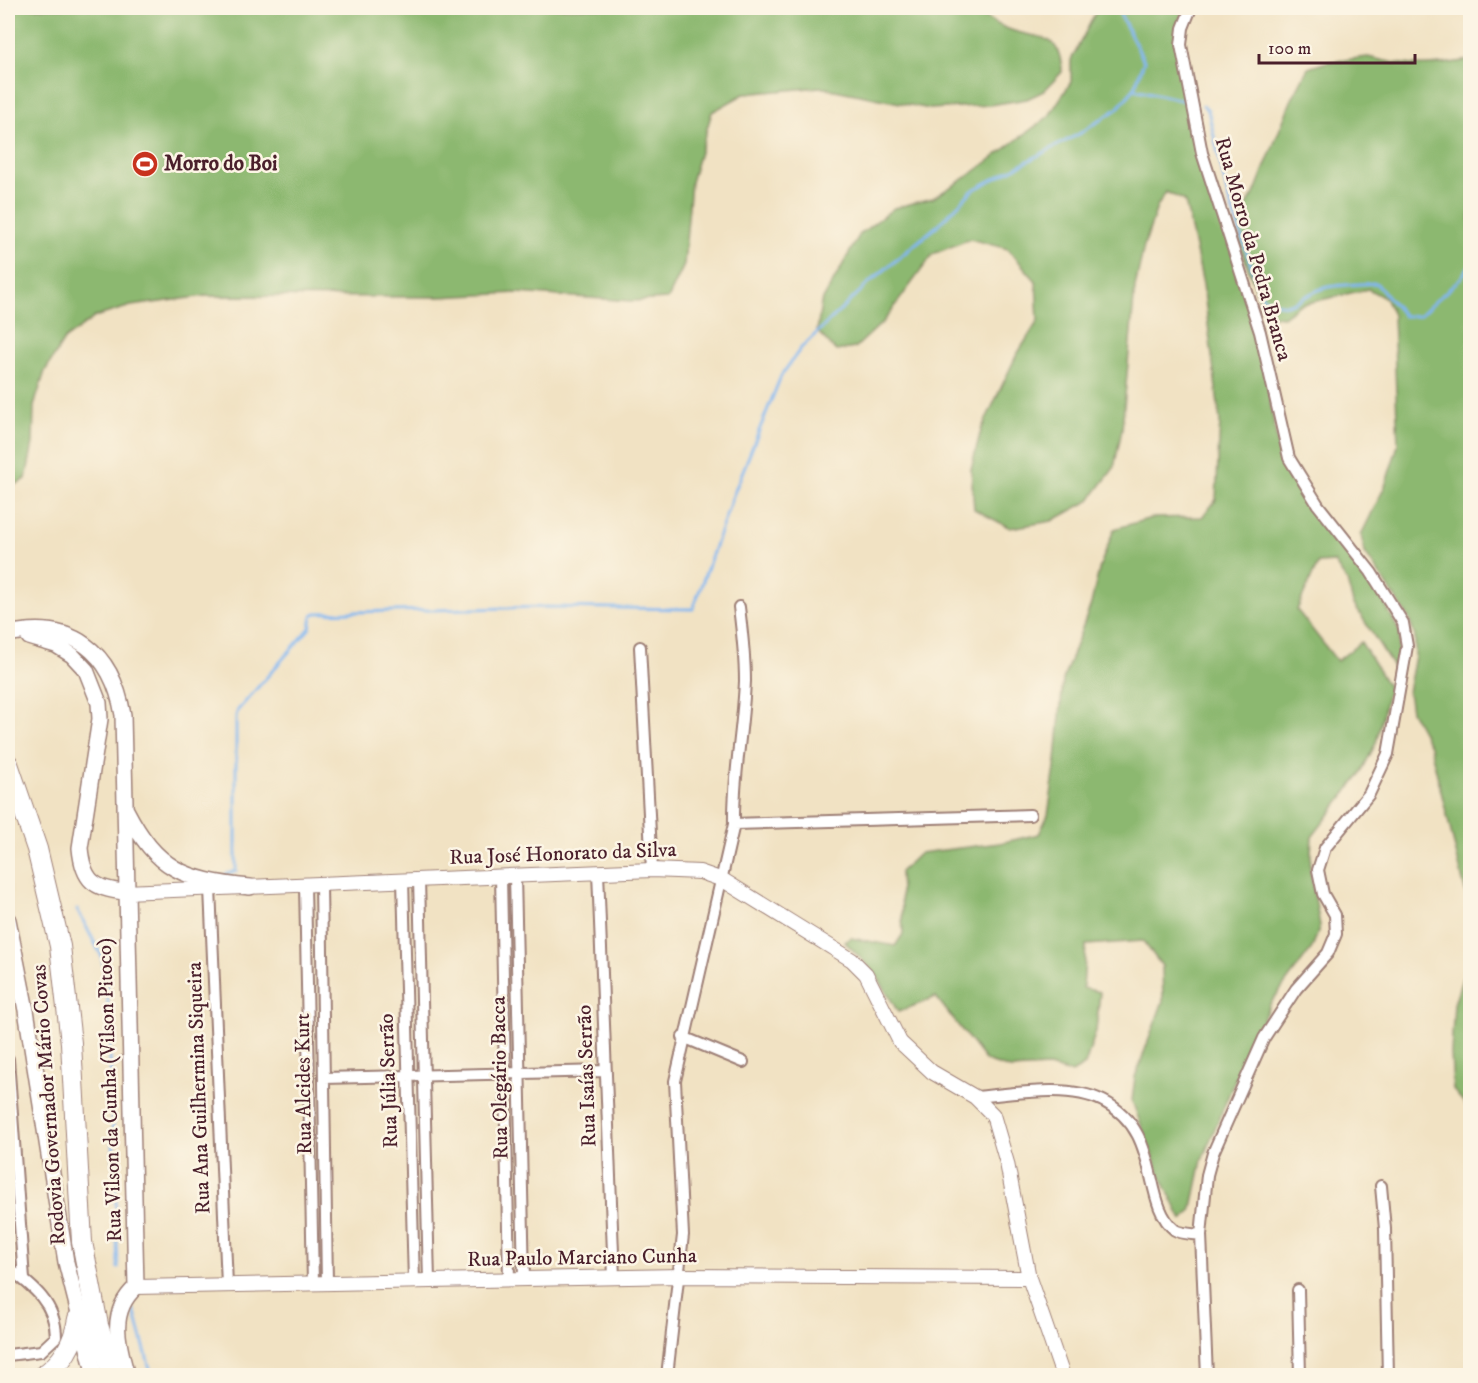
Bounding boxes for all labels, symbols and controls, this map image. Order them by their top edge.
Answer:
scale bar [1259,27,1415,65]
text: 100 m [1268,38,1311,60]
street label: Rua Morro da Pedra Branca [1209,134,1297,364]
sports icon: Morro do Boi [130,149,160,179]
place label: Morro do Boi [164,151,278,177]
street label: Rua José Honorato da Silva [449,837,677,871]
street label: Rua Vilson da Cunha (Vilson Pitoco) [92,937,128,1243]
street label: Rua Ana Guilhermina Siqueira [182,961,216,1215]
street label: Rodovia Governador Mário Covas [26,964,72,1246]
street label: Rua Olegário Bacca [486,996,514,1160]
street label: Rua Isaías Serrão [572,1004,602,1148]
street label: Rua Alcides Kurt [290,1013,318,1155]
street label: Rua Júlia Serrão [374,1013,404,1149]
street label: Rua Paulo Marciano Cunha [467,1243,697,1273]

